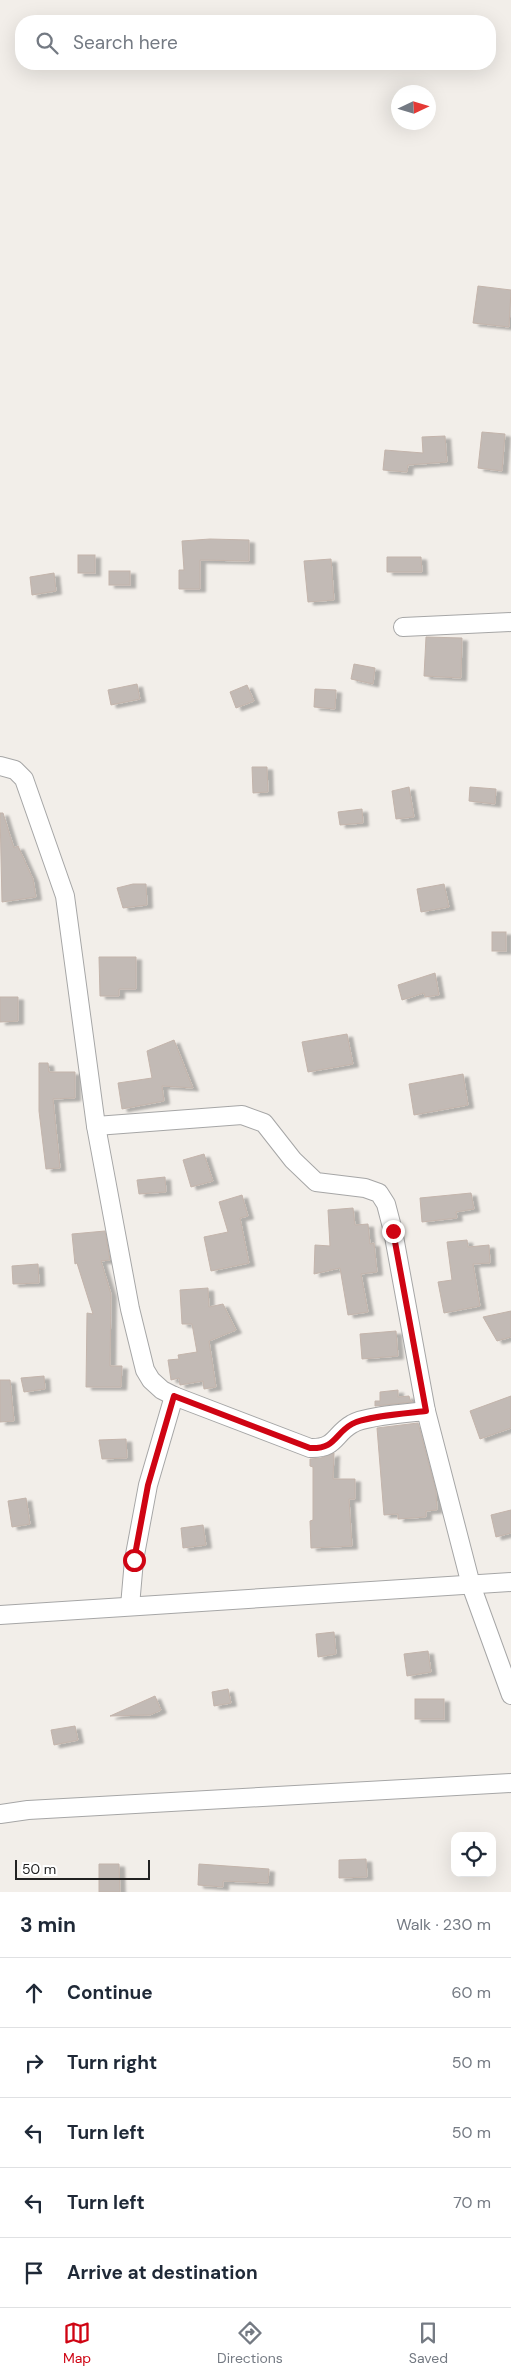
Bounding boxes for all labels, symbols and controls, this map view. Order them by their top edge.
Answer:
search box [15,15,496,70]
icon: search [33,29,61,57]
text: Search here [73,30,178,55]
north arrow [391,85,436,130]
route end [382,1220,405,1243]
route start [123,1549,146,1572]
map controls [451,1832,496,1877]
button: locate [451,1832,496,1877]
scale bar [15,1857,150,1880]
text: 50 m [22,1860,56,1878]
text: 3 min [20,1911,76,1939]
text: Walk · 230 m [396,1914,491,1935]
icon: ahead [20,1979,48,2007]
text: Continue [67,1980,153,2005]
text: 60 m [451,1982,491,2003]
icon: right [20,2049,48,2077]
text: Turn right [67,2050,157,2075]
text: 50 m [452,2052,491,2073]
icon: left [20,2119,48,2147]
text: Turn left [67,2120,145,2145]
text: 50 m [452,2122,491,2143]
icon: left [20,2189,48,2217]
text: Turn left [67,2190,145,2215]
text: 70 m [453,2192,491,2213]
icon: arrive [20,2259,48,2287]
text: Arrive at destination [67,2260,258,2285]
tab: Map [63,2319,91,2367]
tab: Directions [217,2319,283,2367]
tab: Saved [409,2319,448,2367]

